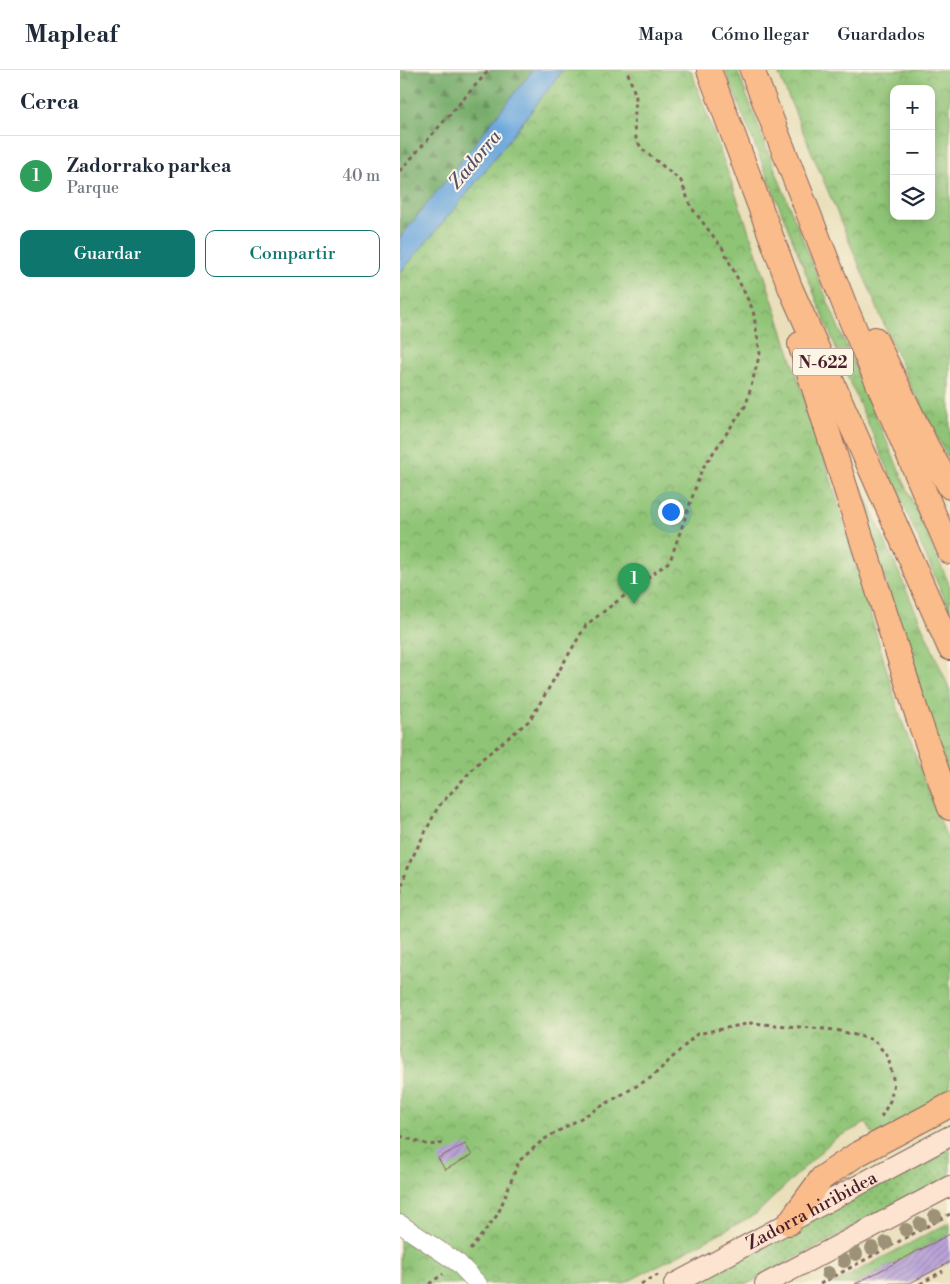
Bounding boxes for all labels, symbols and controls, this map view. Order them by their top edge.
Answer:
text: Mapleaf [25,20,118,50]
text: Mapa [639,23,683,46]
text: Cómo llegar [711,23,809,46]
text: Guardados [837,23,925,46]
map controls [890,85,935,220]
button: + [890,85,935,130]
text: Cerca [20,90,79,116]
water label: Zadorra [443,125,507,194]
button: − [890,130,935,175]
text: Zadorrako parkea [67,154,231,178]
text: 1 [32,166,40,186]
text: 40 m [343,166,380,186]
button: layers [890,175,935,220]
text: Parque [67,178,119,198]
button: Guardar [20,230,195,277]
button: Compartir [205,230,380,277]
road number: N-622 [793,348,853,376]
your location [658,499,684,525]
pin: 1 [618,563,650,604]
street label: Zadorra hiribidea [742,1166,882,1255]

